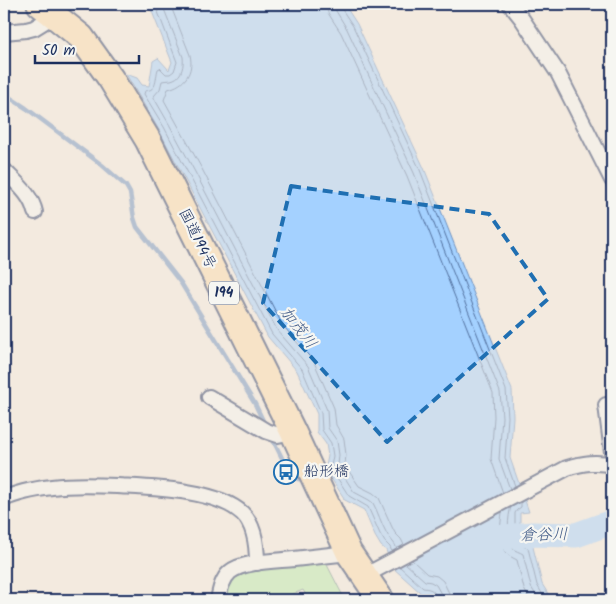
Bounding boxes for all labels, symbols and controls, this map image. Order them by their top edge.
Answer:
scale bar [35,32,139,64]
text: 50 m [42,39,76,63]
street label: 国道194号 [172,204,222,274]
road number: 194 [209,282,239,304]
water label: 加茂川 [273,301,323,355]
bus stop icon: 船形橋 [273,459,299,485]
place label: 船形橋 [304,460,349,484]
water label: 倉谷川 [520,522,568,548]

